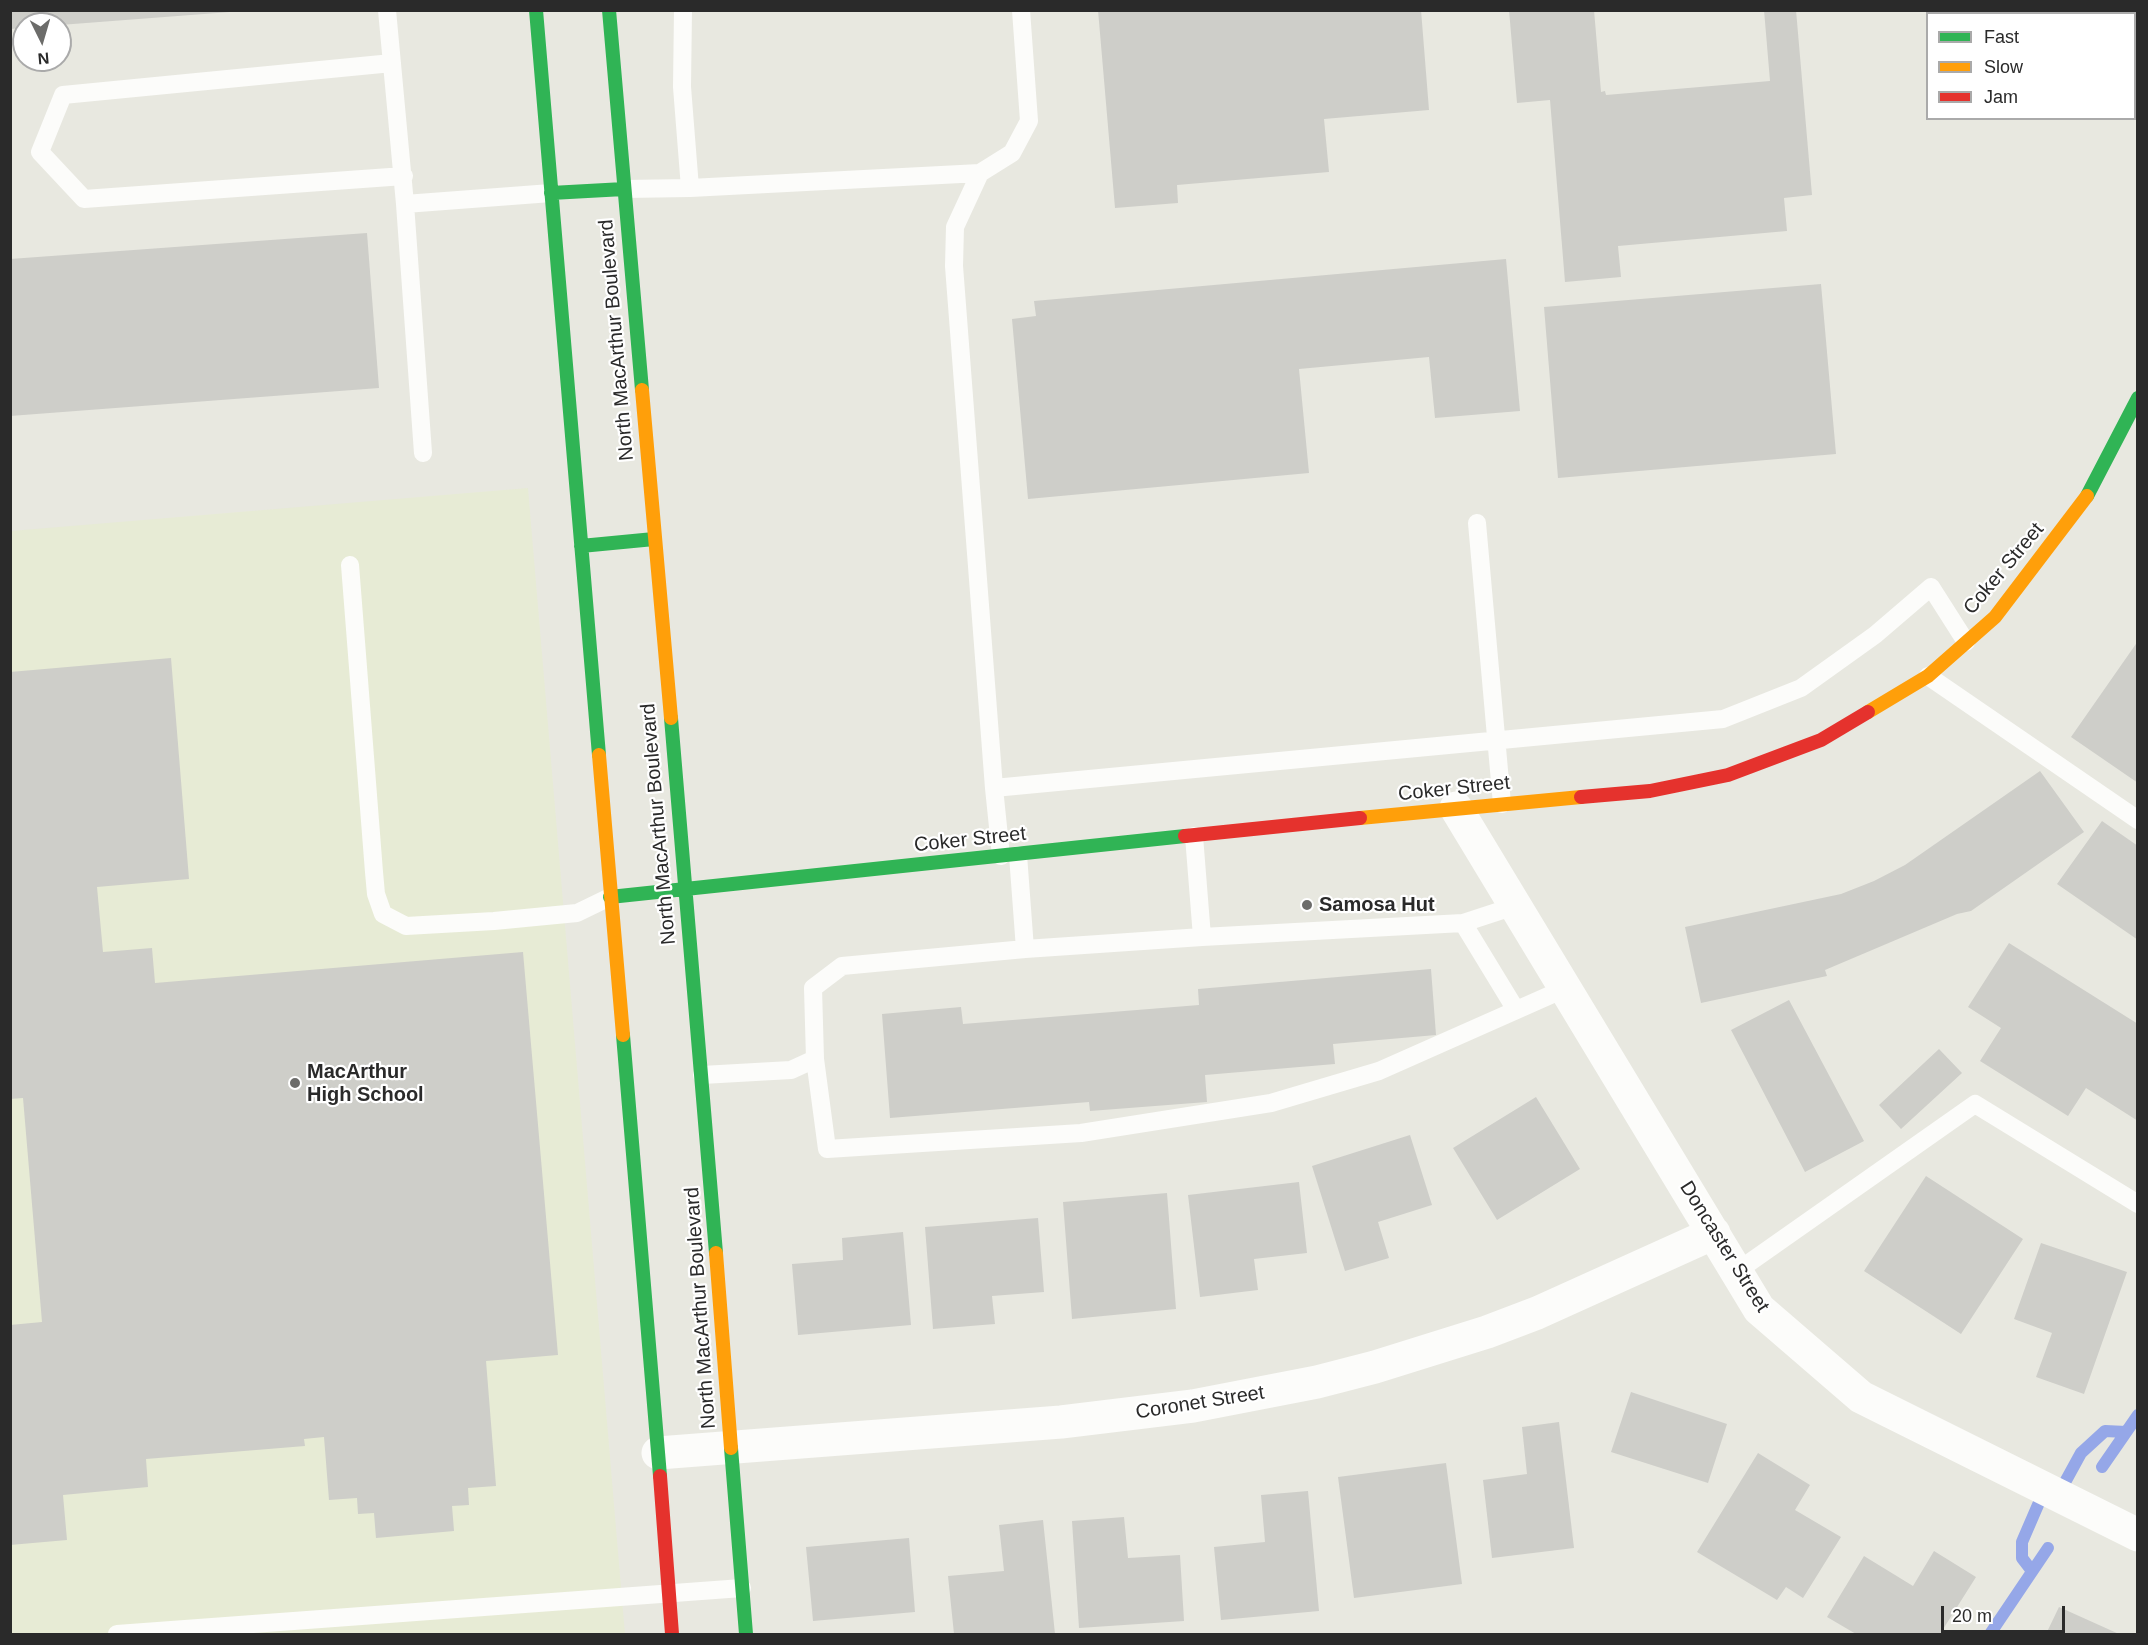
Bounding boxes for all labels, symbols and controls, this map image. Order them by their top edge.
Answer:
north arrow [12,12,72,72]
legend [1926,12,2136,120]
text: Fast [1984,27,2019,47]
text: N [37,49,50,67]
text: Slow [1984,57,2023,77]
text: Jam [1984,87,2018,107]
street label: North MacArthur Boulevard [594,218,640,462]
street label: Coker Street [1959,518,2049,620]
street label: North MacArthur Boulevard [636,702,682,946]
street label: Coker Street [1397,771,1511,807]
street label: Coker Street [913,822,1027,858]
place label: Samosa Hut [1319,893,1435,917]
marker: Samosa Hut [1300,898,1314,912]
place label: MacArthur High School [307,1060,424,1107]
marker: MacArthur High School [288,1076,302,1090]
street label: Doncaster Street [1674,1177,1774,1317]
street label: North MacArthur Boulevard [681,1186,721,1430]
street label: Coronet Street [1134,1381,1266,1425]
scale bar [1944,1594,2068,1632]
text: 20 m [1952,1606,1992,1626]

